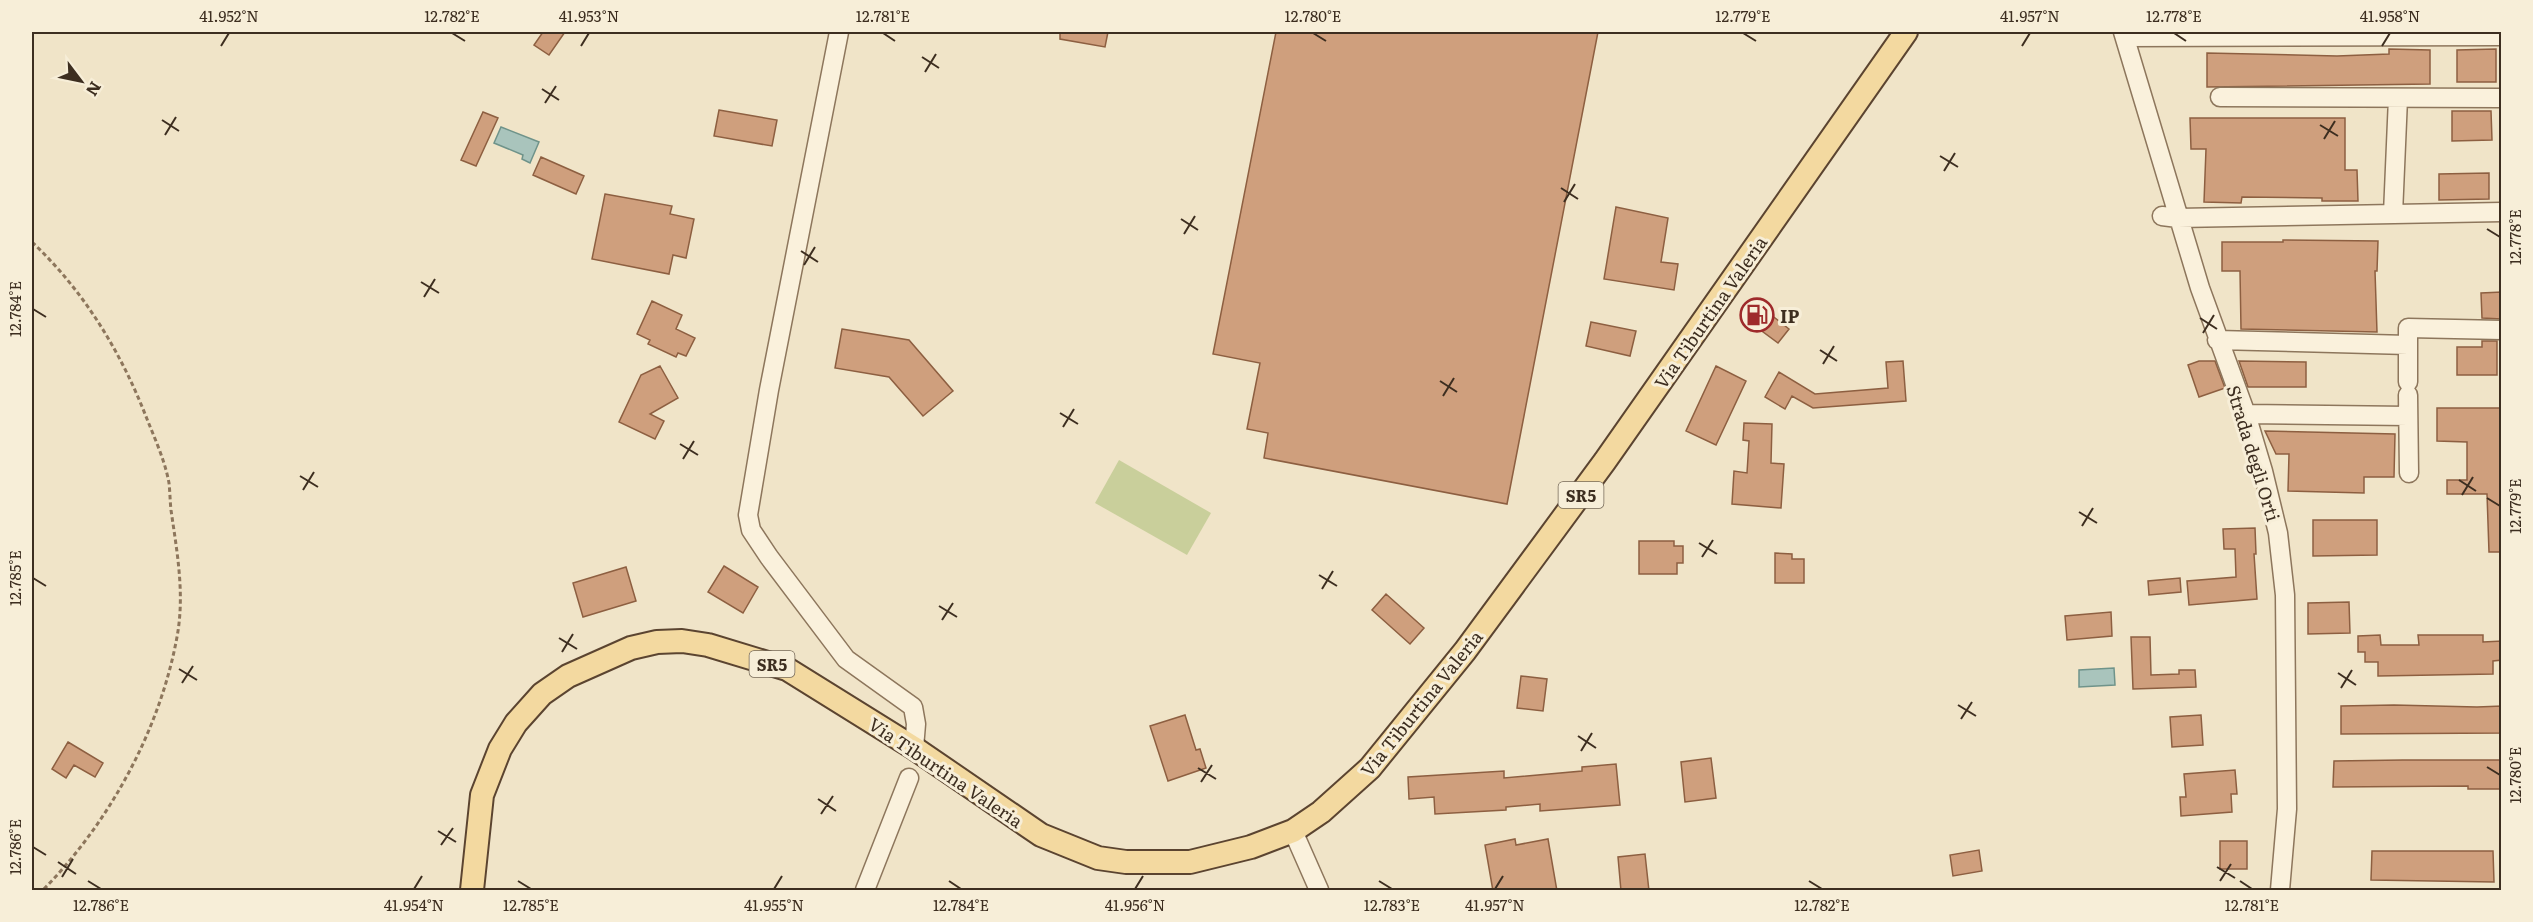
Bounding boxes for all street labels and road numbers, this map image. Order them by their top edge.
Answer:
street label: Via Tiburtina Valeria [1647,230,1773,394]
street label: Strada degli Orti [2220,382,2288,524]
road number: SR5 [1558,482,1604,508]
street label: Via Tiburtina Valeria [1353,624,1489,782]
road number: SR5 [750,651,794,677]
street label: Via Tiburtina Valeria [863,710,1029,834]

